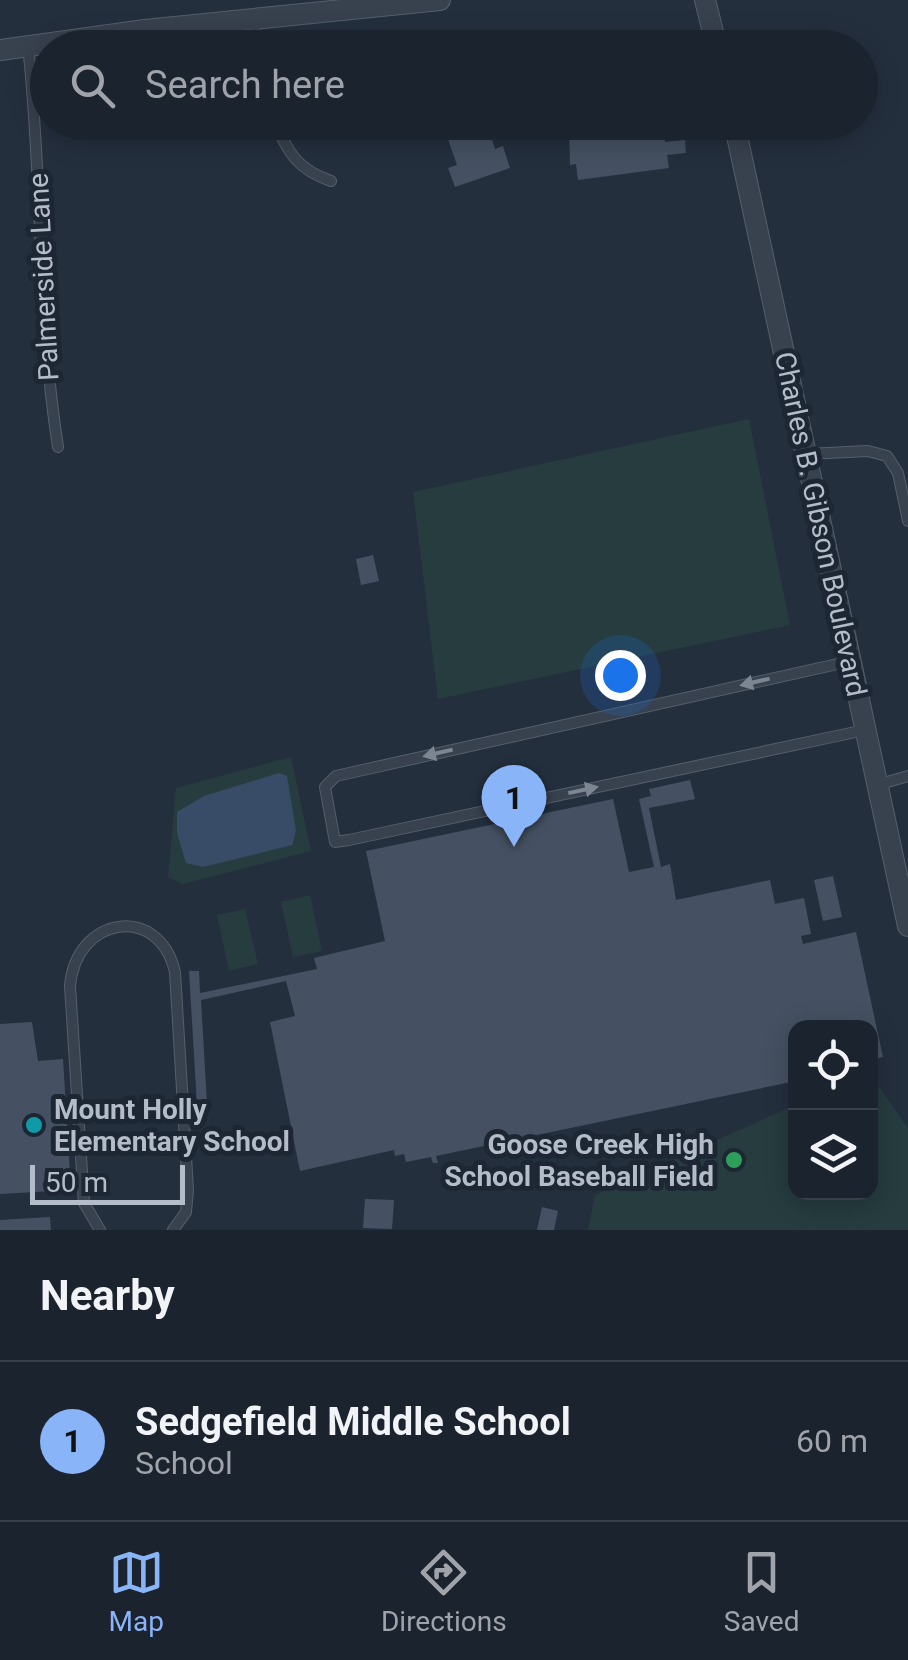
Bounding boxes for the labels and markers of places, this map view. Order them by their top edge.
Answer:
pin: 1 [482,764,546,847]
place label: Mount Holly Elementary School [54,1093,290,1158]
marker: Mount Holly Elementary School [23,1114,45,1136]
place label: Goose Creek High School Baseball Field [445,1128,714,1193]
marker: Goose Creek High School Baseball Field [723,1149,745,1171]

